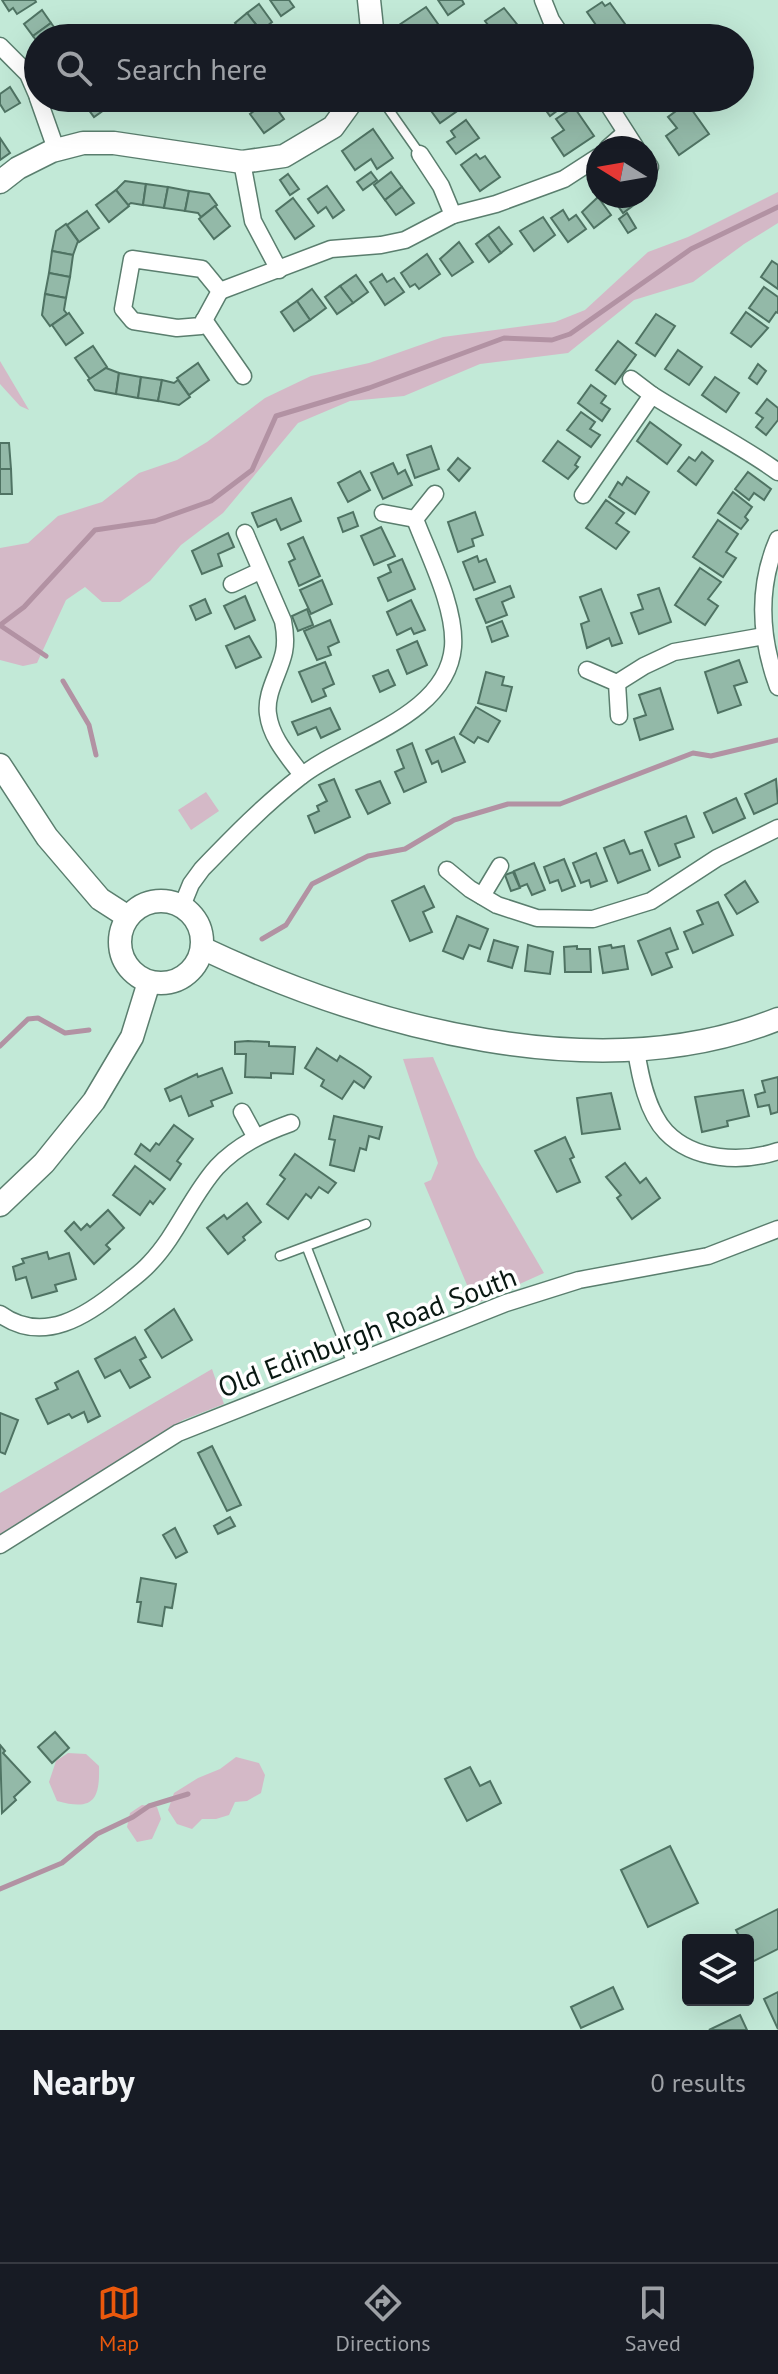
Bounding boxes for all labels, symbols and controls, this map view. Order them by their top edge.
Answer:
search box [24,24,754,112]
icon: search [52,46,96,90]
text: Search here [116,49,267,88]
north arrow [586,136,658,208]
street label: Old Edinburgh Road South [212,1257,521,1406]
map controls [682,1934,754,2006]
button: layers [682,1934,754,2006]
text: Nearby [32,2060,134,2104]
text: 0 results [651,2066,746,2099]
tab: Map [97,2281,141,2357]
tab: Directions [335,2281,431,2357]
tab: Saved [625,2281,681,2357]

